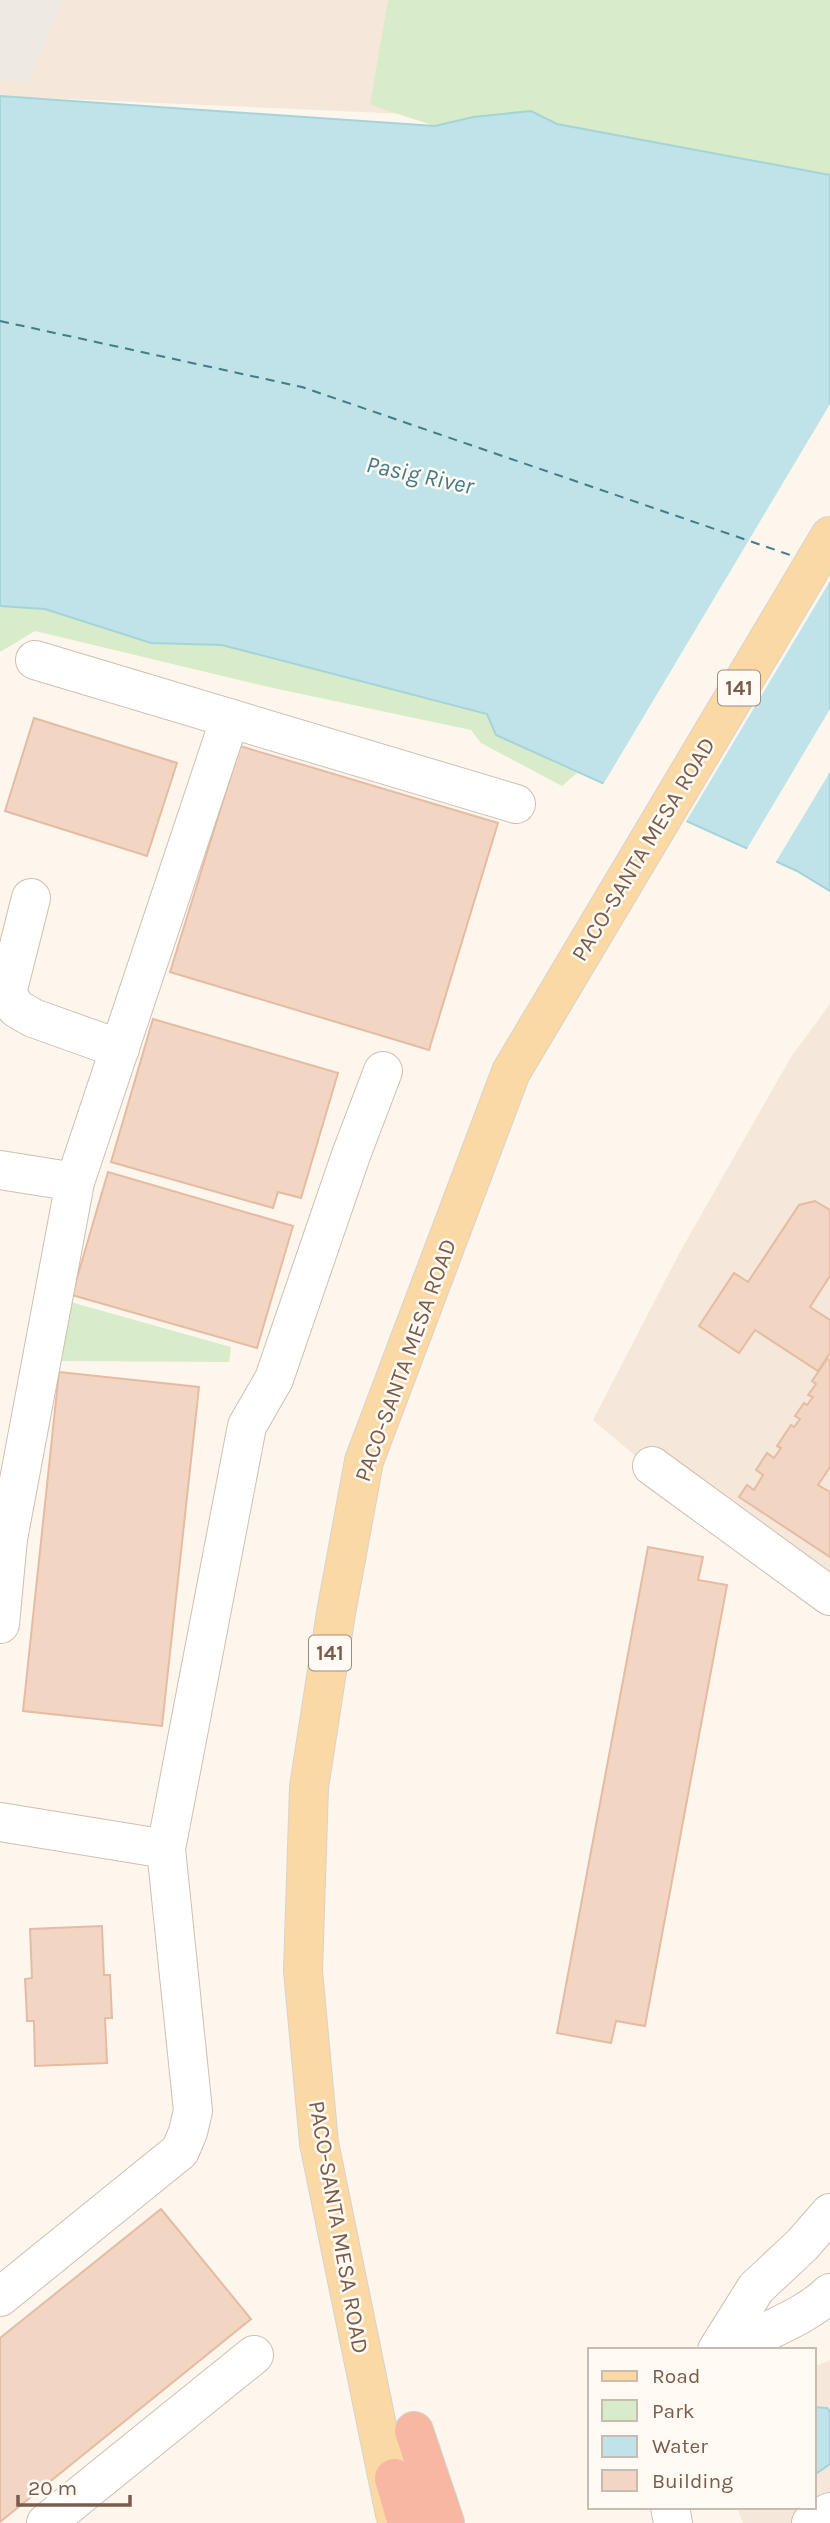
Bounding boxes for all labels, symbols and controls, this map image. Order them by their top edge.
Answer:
water label: Pasig River [364,450,477,500]
road number: 141 [718,670,760,706]
street label: PACO-SANTA MESA ROAD [566,732,721,966]
street label: PACO-SANTA MESA ROAD [349,1235,462,1485]
road number: 141 [309,1636,351,1670]
street label: PACO-SANTA MESA ROAD [303,2098,374,2356]
legend [588,2348,816,2509]
text: Road [652,2364,700,2388]
text: Park [652,2399,695,2423]
text: Water [652,2434,708,2458]
scale bar [18,2464,130,2508]
text: Building [652,2469,733,2493]
text: 20 m [28,2476,77,2500]

